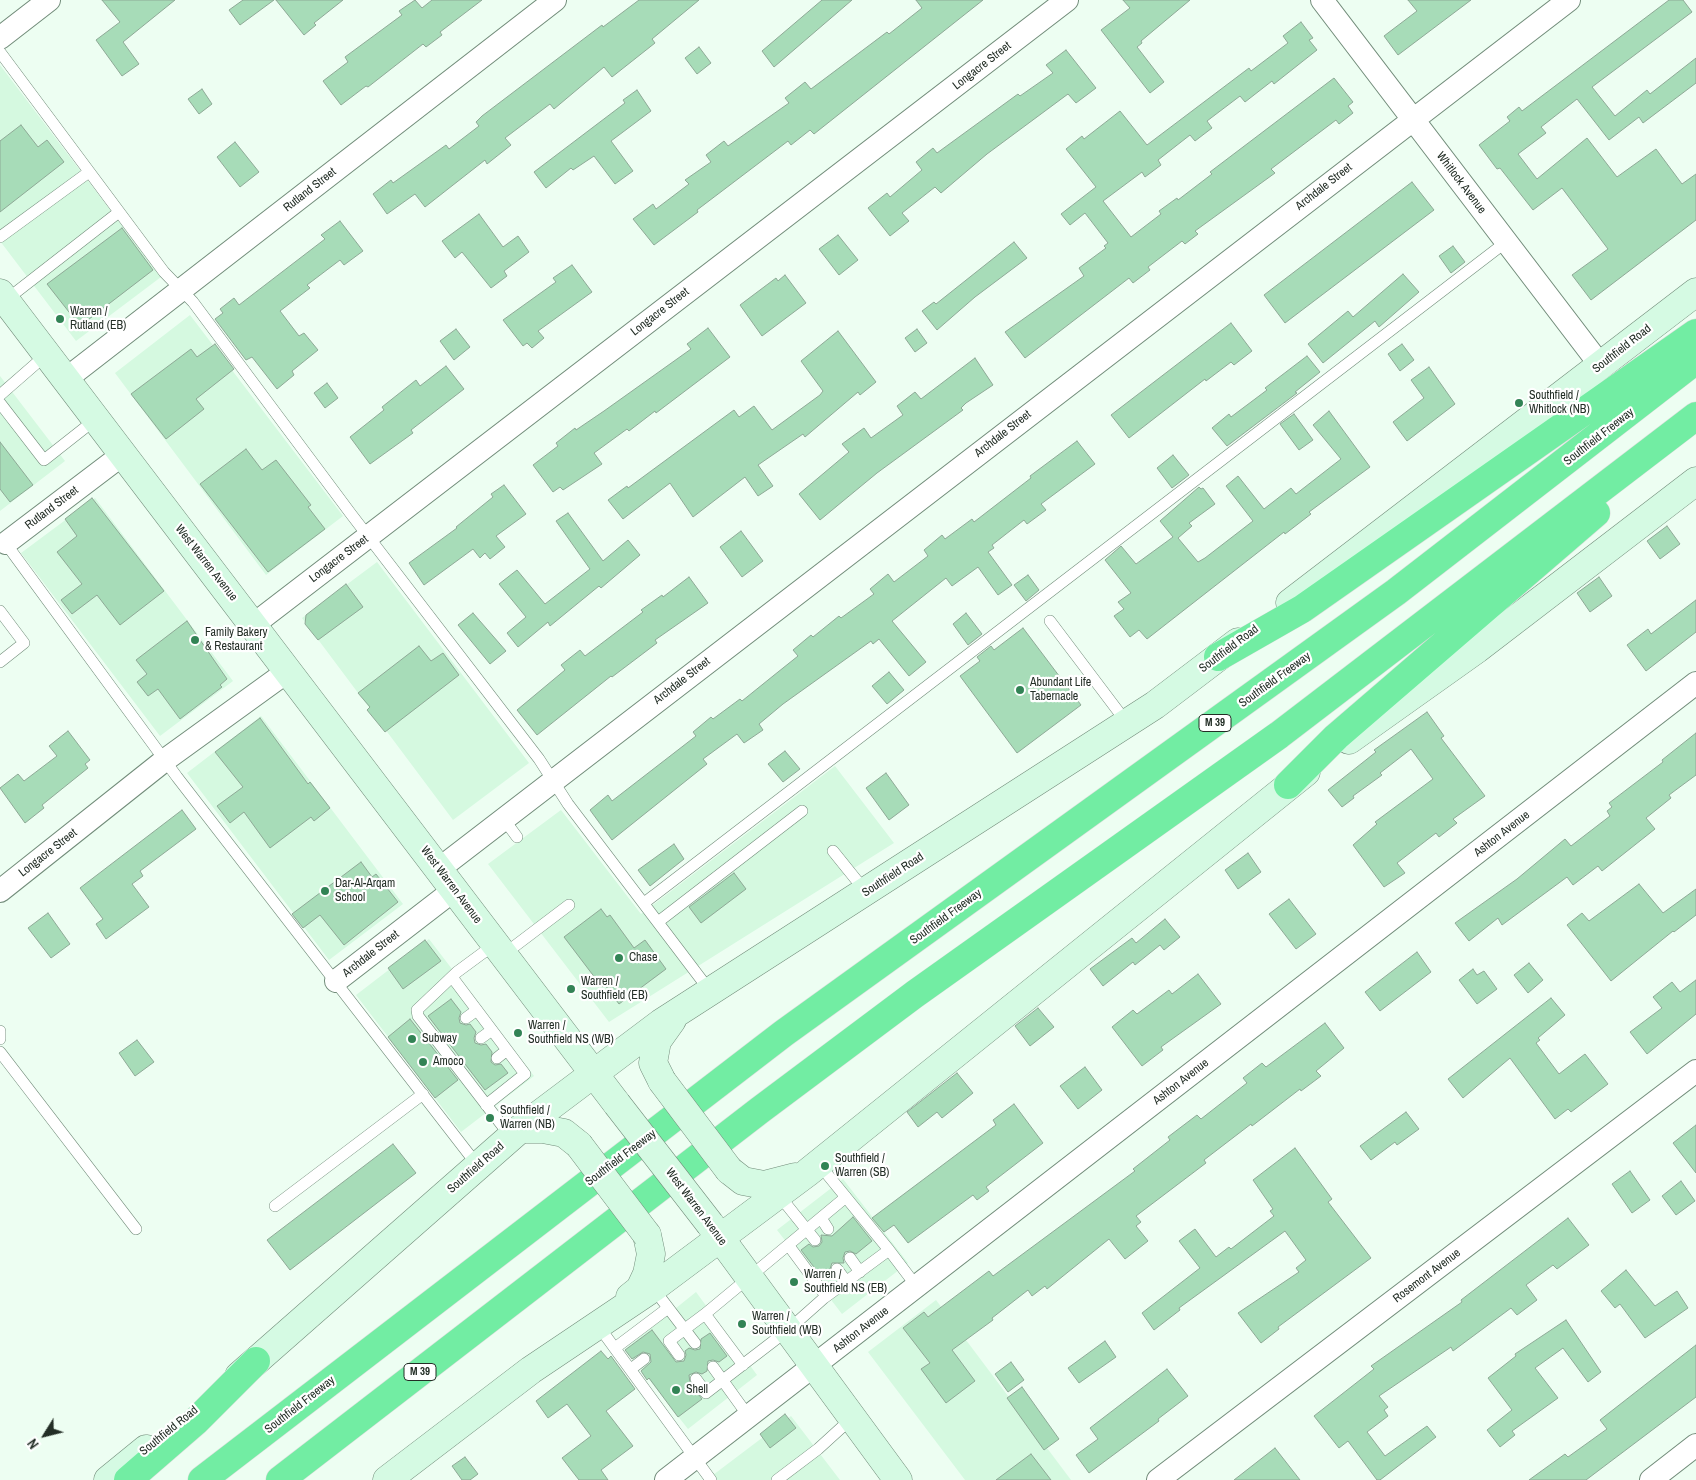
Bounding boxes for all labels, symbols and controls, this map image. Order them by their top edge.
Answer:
street label: Longacre Street [950,39,1014,93]
street label: Whitlock Avenue [1433,149,1489,217]
street label: Archdale Street [1293,160,1355,214]
street label: Rutland Street [281,165,339,215]
street label: Longacre Street [628,285,692,339]
place label: Warren / Rutland (EB) [70,305,126,333]
marker: Warren / Rutland (EB) [54,313,66,325]
street label: Southfield Road [1590,322,1654,376]
place label: Southfield / Whitlock (NB) [1529,389,1590,417]
marker: Southfield / Whitlock (NB) [1513,397,1525,409]
street label: Southfield Freeway [1561,405,1637,469]
street label: Archdale Street [972,407,1034,461]
street label: Rutland Street [23,483,81,533]
street label: West Warren Avenue [172,522,240,604]
street label: Longacre Street [307,532,371,586]
street label: Southfield Road [1196,622,1262,676]
place label: Family Bakery & Restaurant [205,626,267,654]
marker: Family Bakery & Restaurant [189,634,201,646]
street label: Southfield Freeway [1236,649,1314,711]
street label: Archdale Street [651,654,713,708]
place label: Abundant Life Tabernacle [1030,676,1091,704]
marker: Abundant Life Tabernacle [1014,684,1026,696]
road number: M 39 [1199,714,1231,731]
street label: Ashton Avenue [1471,808,1533,860]
street label: Longacre Street [16,826,80,880]
street label: West Warren Avenue [417,844,485,926]
street label: Southfield Road [859,850,927,900]
place label: Dar-Al-Arqam School [335,877,395,905]
marker: Dar-Al-Arqam School [319,885,331,897]
street label: Southfield Freeway [907,886,985,948]
street label: Archdale Street [340,927,402,981]
place label: Chase [629,951,657,965]
marker: Chase [613,952,625,964]
place label: Warren / Southfield (EB) [581,975,648,1003]
marker: Warren / Southfield (EB) [565,983,577,995]
place label: Warren / Southfield NS (WB) [528,1019,614,1047]
marker: Warren / Southfield NS (WB) [512,1027,524,1039]
place label: Subway [422,1032,457,1046]
marker: Subway [406,1033,418,1045]
place label: Amoco [433,1055,464,1069]
marker: Amoco [417,1056,429,1068]
street label: Ashton Avenue [1150,1056,1212,1108]
place label: Southfield / Warren (NB) [500,1104,555,1132]
marker: Southfield / Warren (NB) [484,1112,496,1124]
street label: Southfield Freeway [583,1127,659,1189]
street label: Southfield Road [445,1139,507,1197]
place label: Southfield / Warren (SB) [835,1152,889,1180]
marker: Southfield / Warren (SB) [819,1160,831,1172]
street label: West Warren Avenue [662,1166,730,1248]
street label: Rosemont Avenue [1390,1246,1464,1306]
place label: Warren / Southfield NS (EB) [804,1268,887,1296]
marker: Warren / Southfield NS (EB) [788,1276,800,1288]
street label: Ashton Avenue [830,1304,892,1356]
place label: Warren / Southfield (WB) [752,1310,821,1338]
marker: Warren / Southfield (WB) [736,1318,748,1330]
road number: M 39 [404,1364,436,1380]
street label: Southfield Freeway [262,1373,338,1437]
place label: Shell [686,1383,708,1397]
marker: Shell [670,1384,682,1396]
street label: Southfield Road [137,1403,201,1459]
north arrow [20,1410,70,1460]
text: N [23,1435,43,1452]

